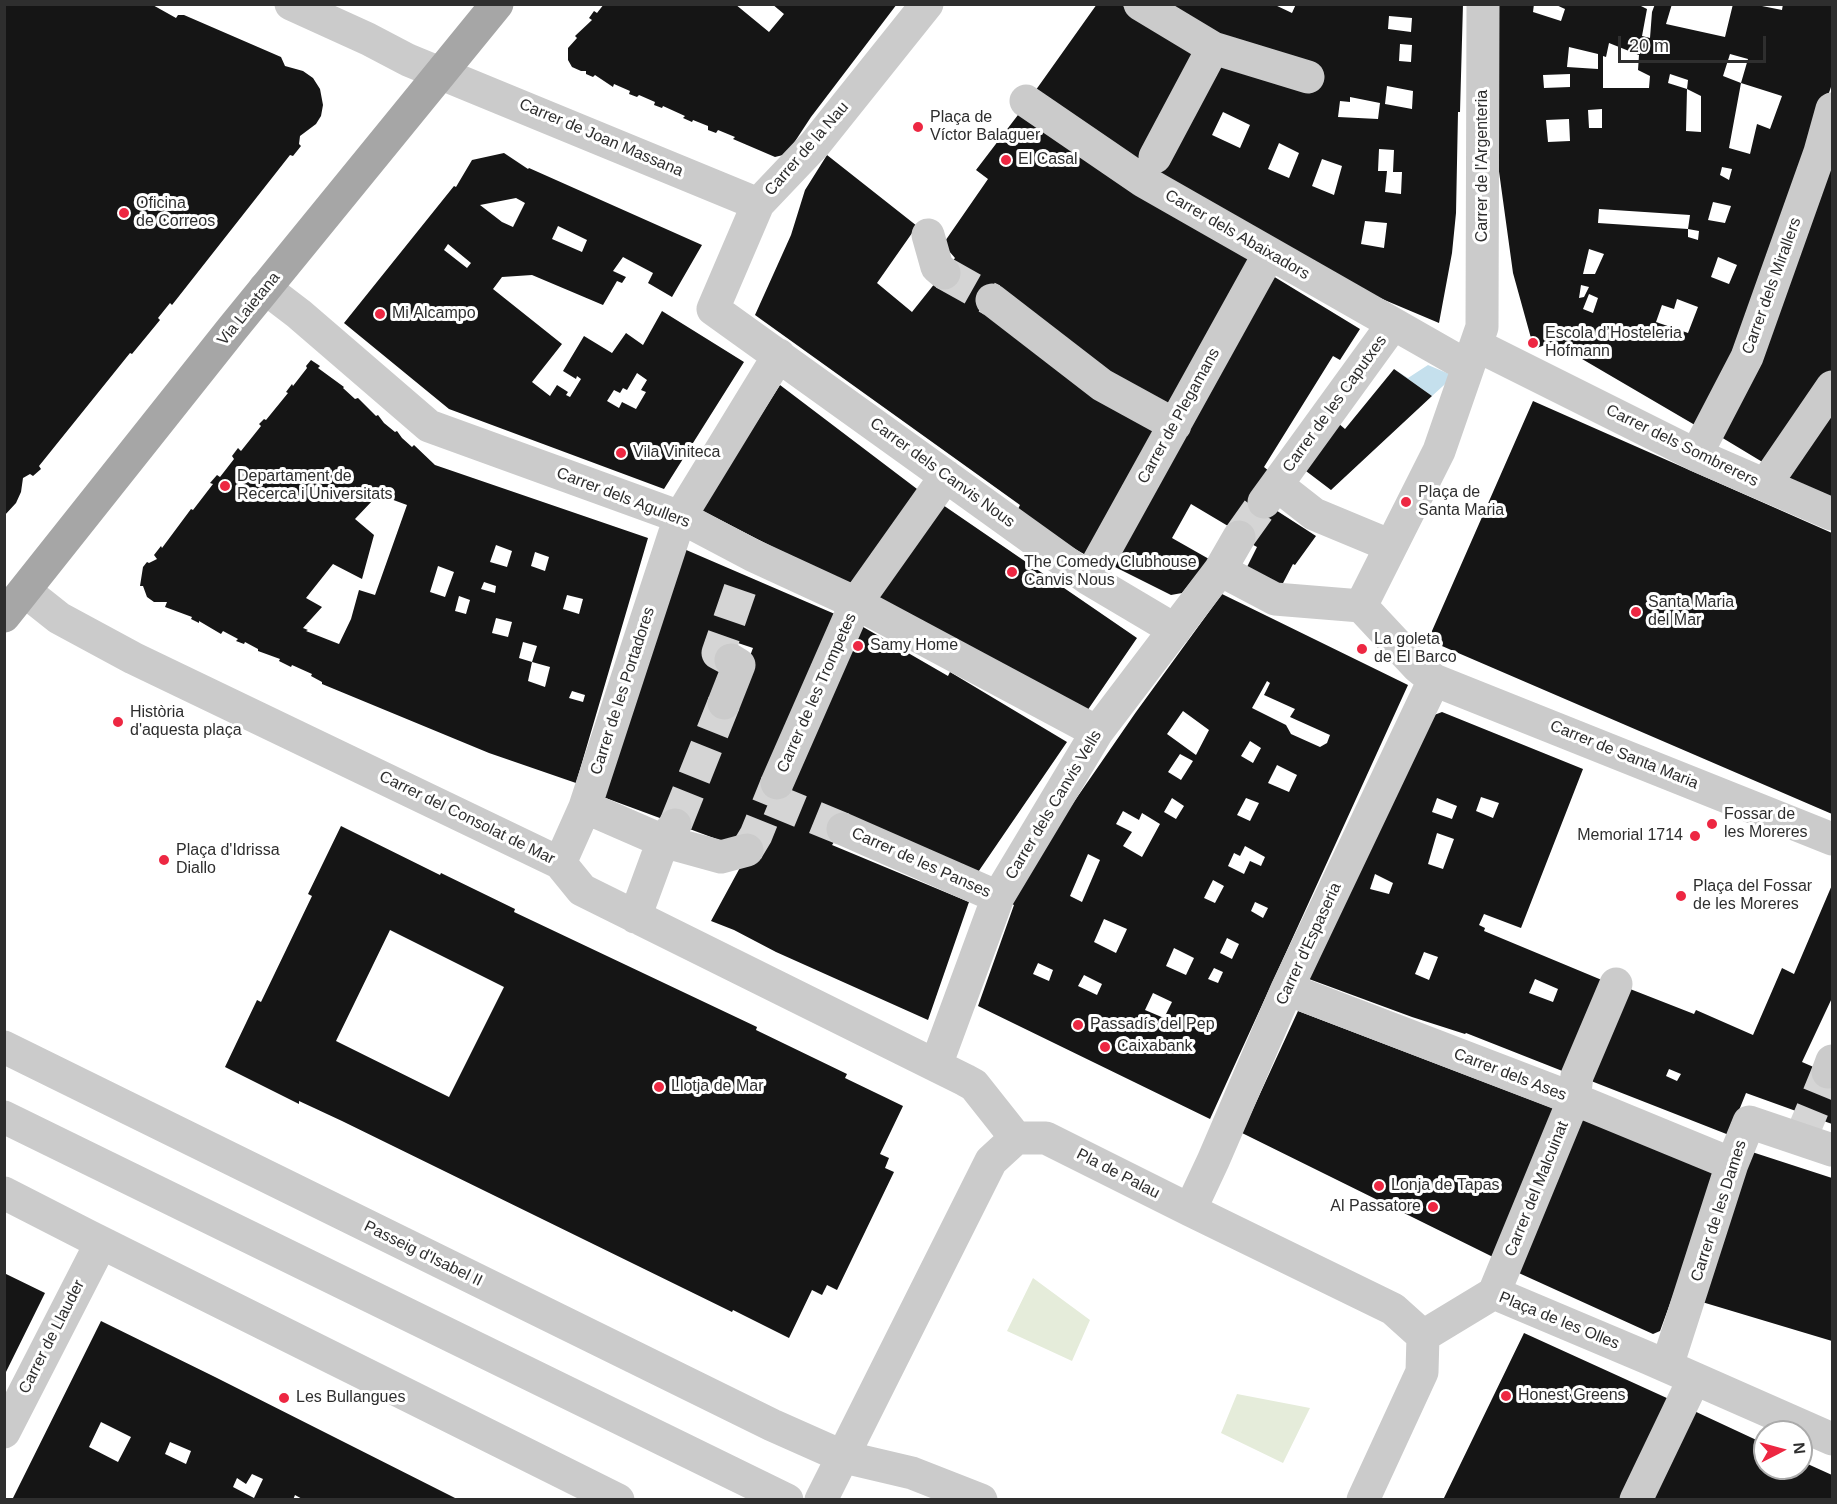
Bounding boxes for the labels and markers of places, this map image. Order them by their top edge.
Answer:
place label: Plaça de Víctor Balaguer [930,108,1040,146]
marker: Plaça de Víctor Balaguer [911,120,925,134]
place label: El Casal [1018,150,1078,170]
marker: El Casal [999,153,1013,167]
place label: Oficina de Correos [136,194,215,232]
marker: Oficina de Correos [117,206,131,220]
place label: Mi Alcampo [392,304,476,324]
marker: Mi Alcampo [373,307,387,321]
place label: Escola d’Hosteleria Hofmann [1545,324,1682,362]
marker: Escola d’Hosteleria Hofmann [1526,336,1540,350]
place label: Vila Viniteca [633,443,720,463]
marker: Vila Viniteca [614,446,628,460]
place label: Departament de Recerca i Universitats [237,467,393,505]
marker: Departament de Recerca i Universitats [218,479,232,493]
place label: Plaça de Santa Maria [1418,483,1504,521]
marker: Plaça de Santa Maria [1399,495,1413,509]
place label: The Comedy Clubhouse Canvis Nous [1024,553,1197,591]
marker: The Comedy Clubhouse Canvis Nous [1005,565,1019,579]
place label: Santa Maria del Mar [1648,593,1734,631]
marker: Santa Maria del Mar [1629,605,1643,619]
place label: La goleta de El Barco [1374,630,1457,668]
place label: Samy Home [870,636,958,656]
marker: Samy Home [851,639,865,653]
marker: La goleta de El Barco [1355,642,1369,656]
place label: Història d'aquesta plaça [130,703,242,741]
marker: Història d'aquesta plaça [111,715,125,729]
place label: Fossar de les Moreres [1724,805,1808,843]
marker: Fossar de les Moreres [1705,817,1719,831]
place label: Memorial 1714 [1577,826,1683,846]
marker: Memorial 1714 [1688,829,1702,843]
place label: Plaça d'Idrissa Diallo [176,841,280,879]
marker: Plaça d'Idrissa Diallo [157,853,171,867]
place label: Plaça del Fossar de les Moreres [1693,877,1812,915]
marker: Plaça del Fossar de les Moreres [1674,889,1688,903]
place label: Passadís del Pep [1090,1015,1215,1035]
marker: Passadís del Pep [1071,1018,1085,1032]
place label: Caixabank [1117,1037,1193,1057]
marker: Caixabank [1098,1040,1112,1054]
place label: Llotja de Mar [671,1077,763,1097]
marker: Llotja de Mar [652,1080,666,1094]
place label: Lonja de Tapas [1391,1176,1500,1196]
marker: Lonja de Tapas [1372,1179,1386,1193]
place label: Al Passatore [1330,1197,1421,1217]
marker: Al Passatore [1426,1200,1440,1214]
place label: Honest Greens [1518,1386,1626,1406]
place label: Les Bullangues [296,1388,405,1408]
marker: Honest Greens [1499,1389,1513,1403]
marker: Les Bullangues [277,1391,291,1405]

